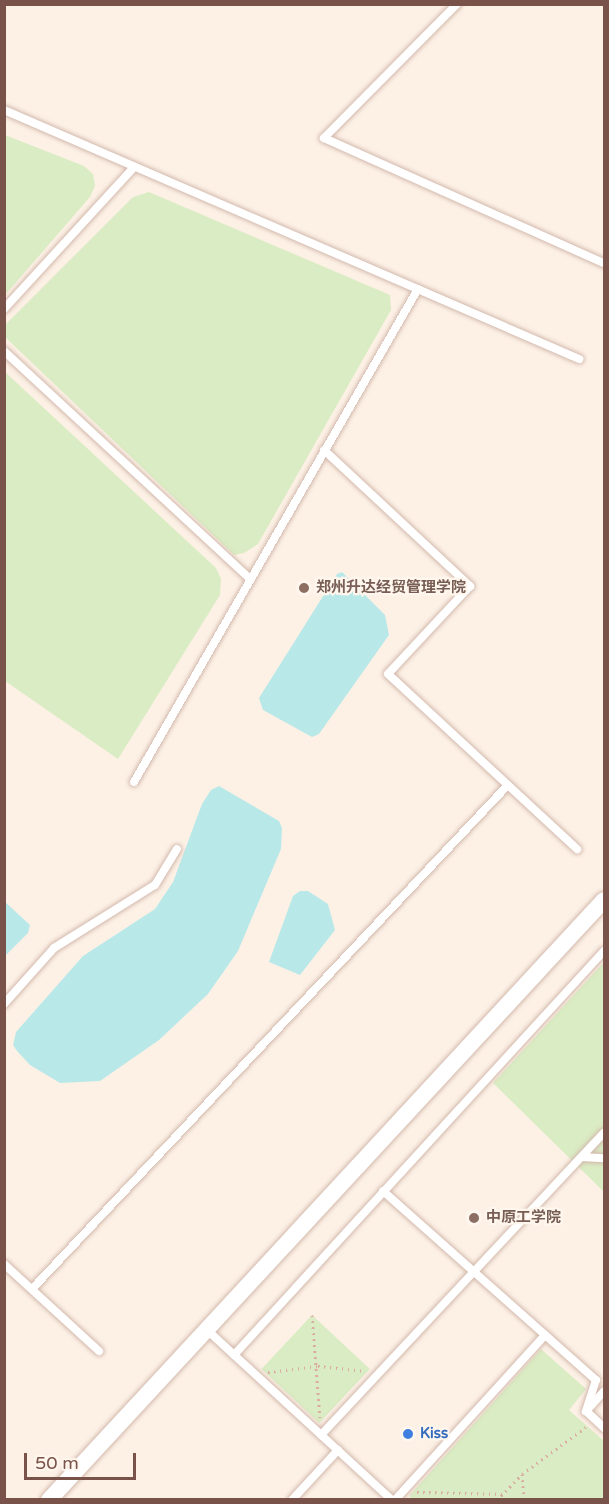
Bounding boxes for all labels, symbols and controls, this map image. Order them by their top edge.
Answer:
place label: 郑州升达经贸管理学院 [316,579,466,597]
marker: 郑州升达经贸管理学院 [297,581,311,595]
place label: 中原工学院 [486,1209,561,1227]
marker: 中原工学院 [467,1211,481,1225]
place label: Kiss [420,1425,448,1443]
marker: Kiss [401,1427,415,1441]
scale bar [27,1441,140,1479]
text: 50 m [35,1452,79,1474]

